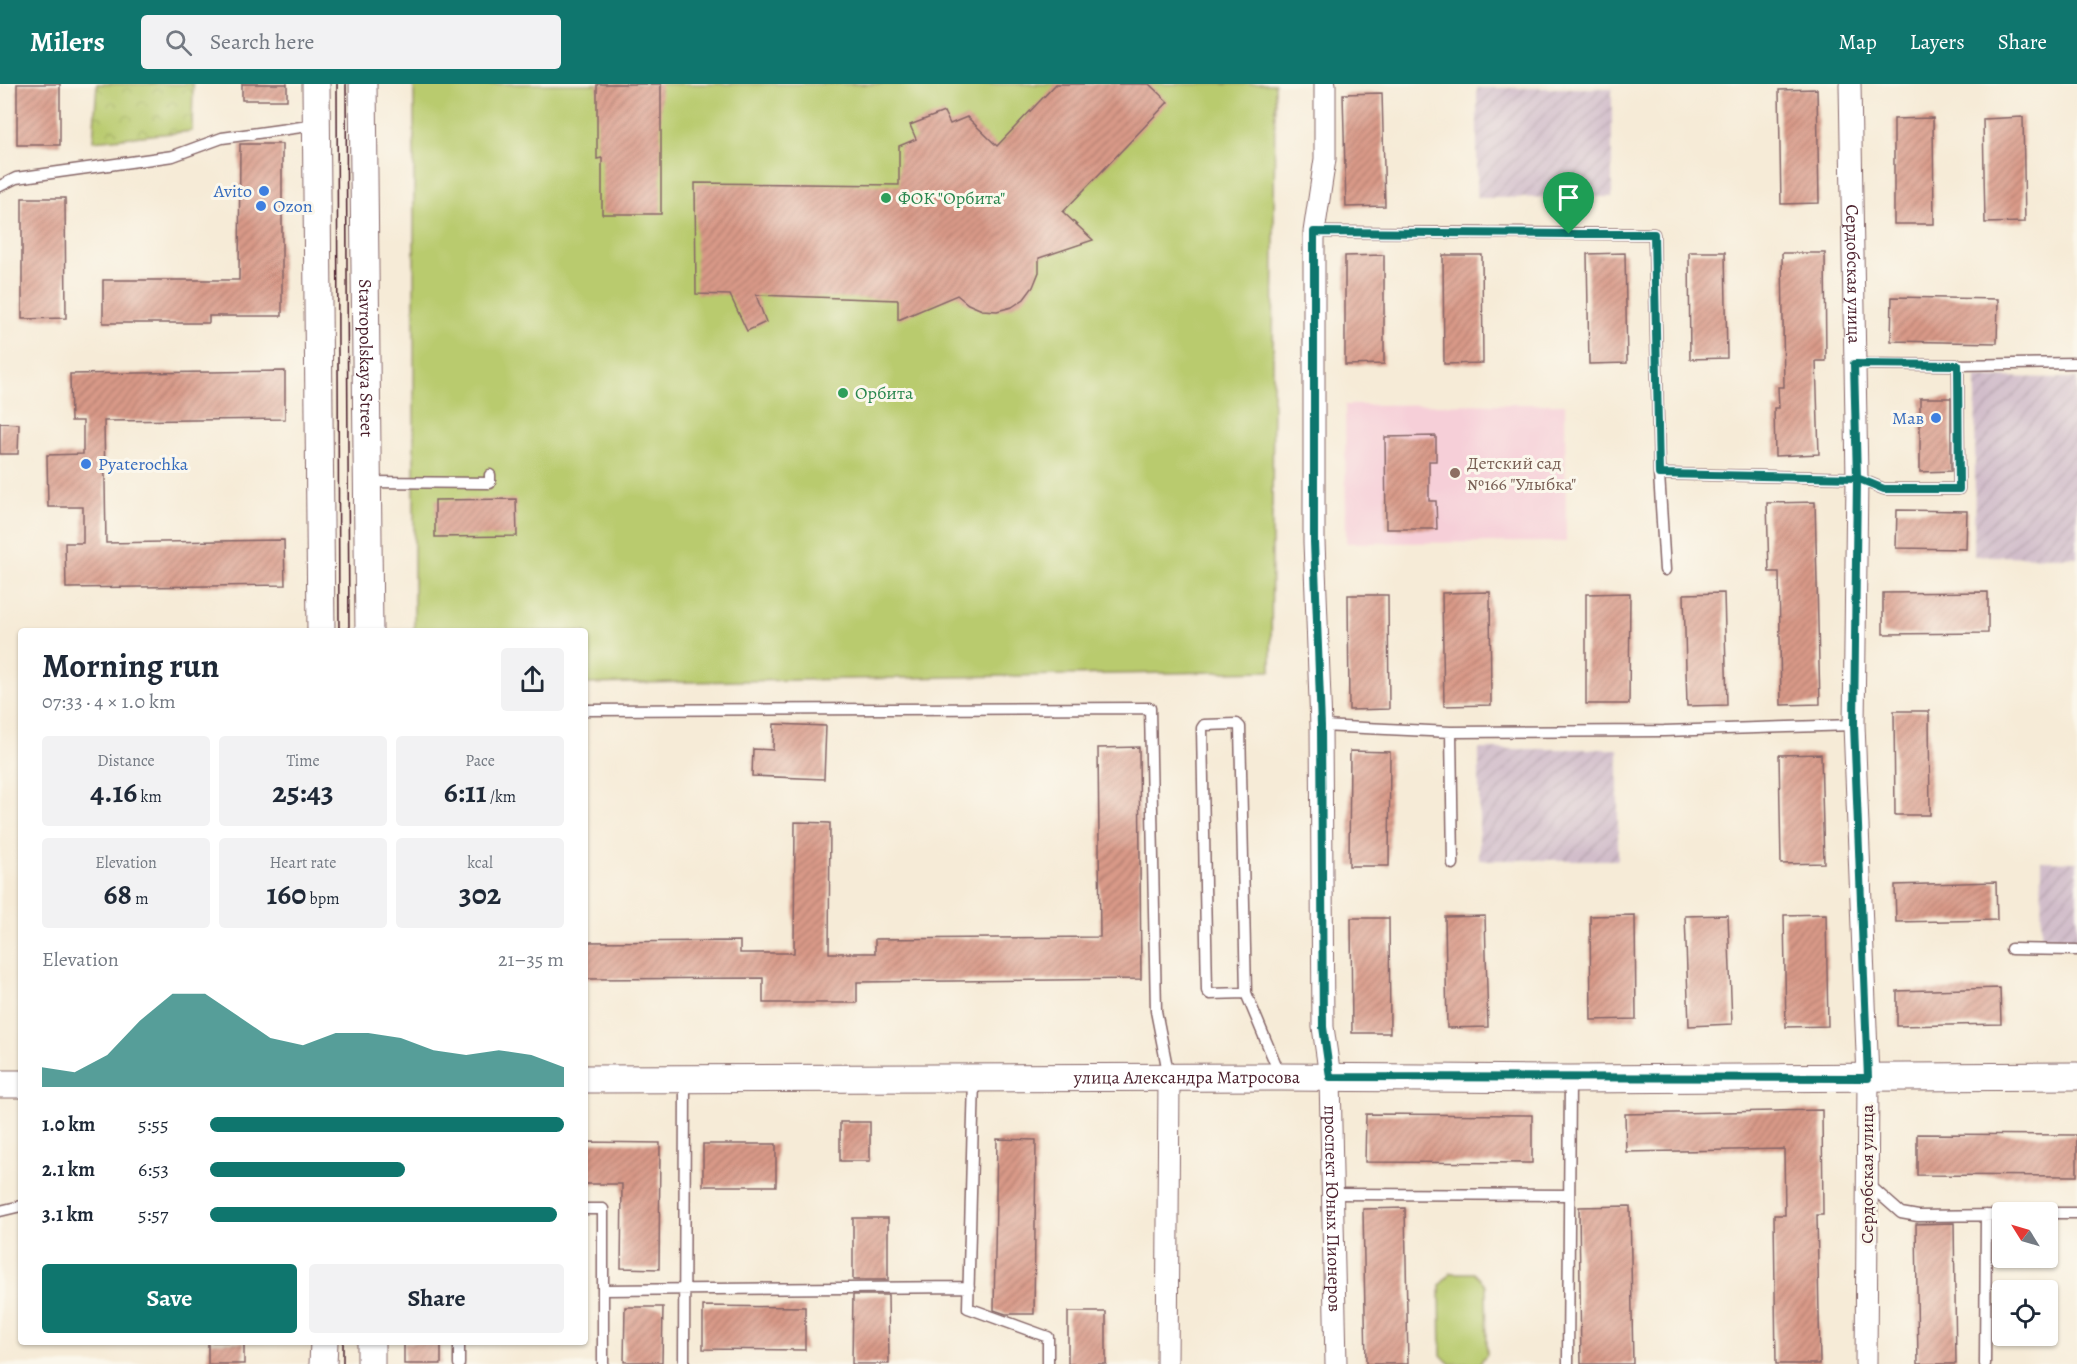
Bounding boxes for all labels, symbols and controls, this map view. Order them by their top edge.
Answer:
search box [141,15,561,69]
text: Milers [30,23,105,61]
icon: search [162,26,195,59]
text: Search here [210,27,314,57]
text: Map [1838,28,1877,56]
text: Layers [1910,28,1965,56]
text: Share [1998,28,2047,56]
pin [1543,172,1594,234]
place label: Avito [213,179,252,203]
icon: arrive [1552,181,1585,214]
marker: Avito [257,184,271,198]
place label: ФОК "Орбита" [898,186,1005,210]
marker: ФОК "Орбита" [879,191,893,205]
place label: Ozon [273,194,313,218]
marker: Ozon [254,199,268,213]
street label: Сердобская улица [1840,204,1867,345]
street label: Stavropolskaya Street [353,279,379,437]
place label: Орбита [855,381,914,405]
marker: Орбита [836,386,850,400]
place label: Мав [1892,406,1924,430]
marker: Мав [1929,411,1943,425]
place label: Детский сад №166 "Улыбка" [1467,451,1576,496]
place label: Pyaterochka [98,452,189,476]
marker: Pyaterochka [79,457,93,471]
marker: Детский сад №166 "Улыбка" [1448,466,1462,480]
text: Morning run [42,643,219,688]
button: share [501,648,564,711]
text: 07:33 · 4 × 1.0 km [42,688,176,715]
text: Distance [97,750,155,772]
text: Time [286,750,320,772]
text: Pace [465,750,495,772]
text: 4.16 [90,772,137,812]
text: 25:43 [272,772,334,812]
text: 6:11 [444,772,486,812]
text: km [137,786,162,808]
text: /km [486,786,516,808]
text: Elevation [95,852,157,874]
text: Heart rate [270,852,336,874]
text: kcal [467,852,493,874]
text: 68 [104,874,132,914]
text: 160 [267,874,306,914]
text: 302 [459,874,501,914]
text: m [132,888,148,910]
text: bpm [306,888,339,910]
text: Elevation [42,946,119,973]
text: 21–35 m [498,946,564,973]
street label: улица Александра Матросова [1073,1065,1301,1090]
street label: Сердобская улица [1855,1104,1879,1244]
street label: проспект Юных Пионеров [1319,1105,1347,1312]
text: 1.0 km [42,1111,95,1138]
text: 5:55 [138,1111,169,1138]
text: 2.1 km [42,1156,95,1183]
text: 6:53 [138,1156,169,1183]
text: 3.1 km [42,1201,94,1228]
text: 5:57 [138,1201,168,1228]
north arrow [1992,1202,2058,1268]
map controls [1992,1202,2058,1346]
button: Save [42,1264,297,1333]
button: Share [309,1264,564,1333]
button: locate [1992,1280,2058,1346]

